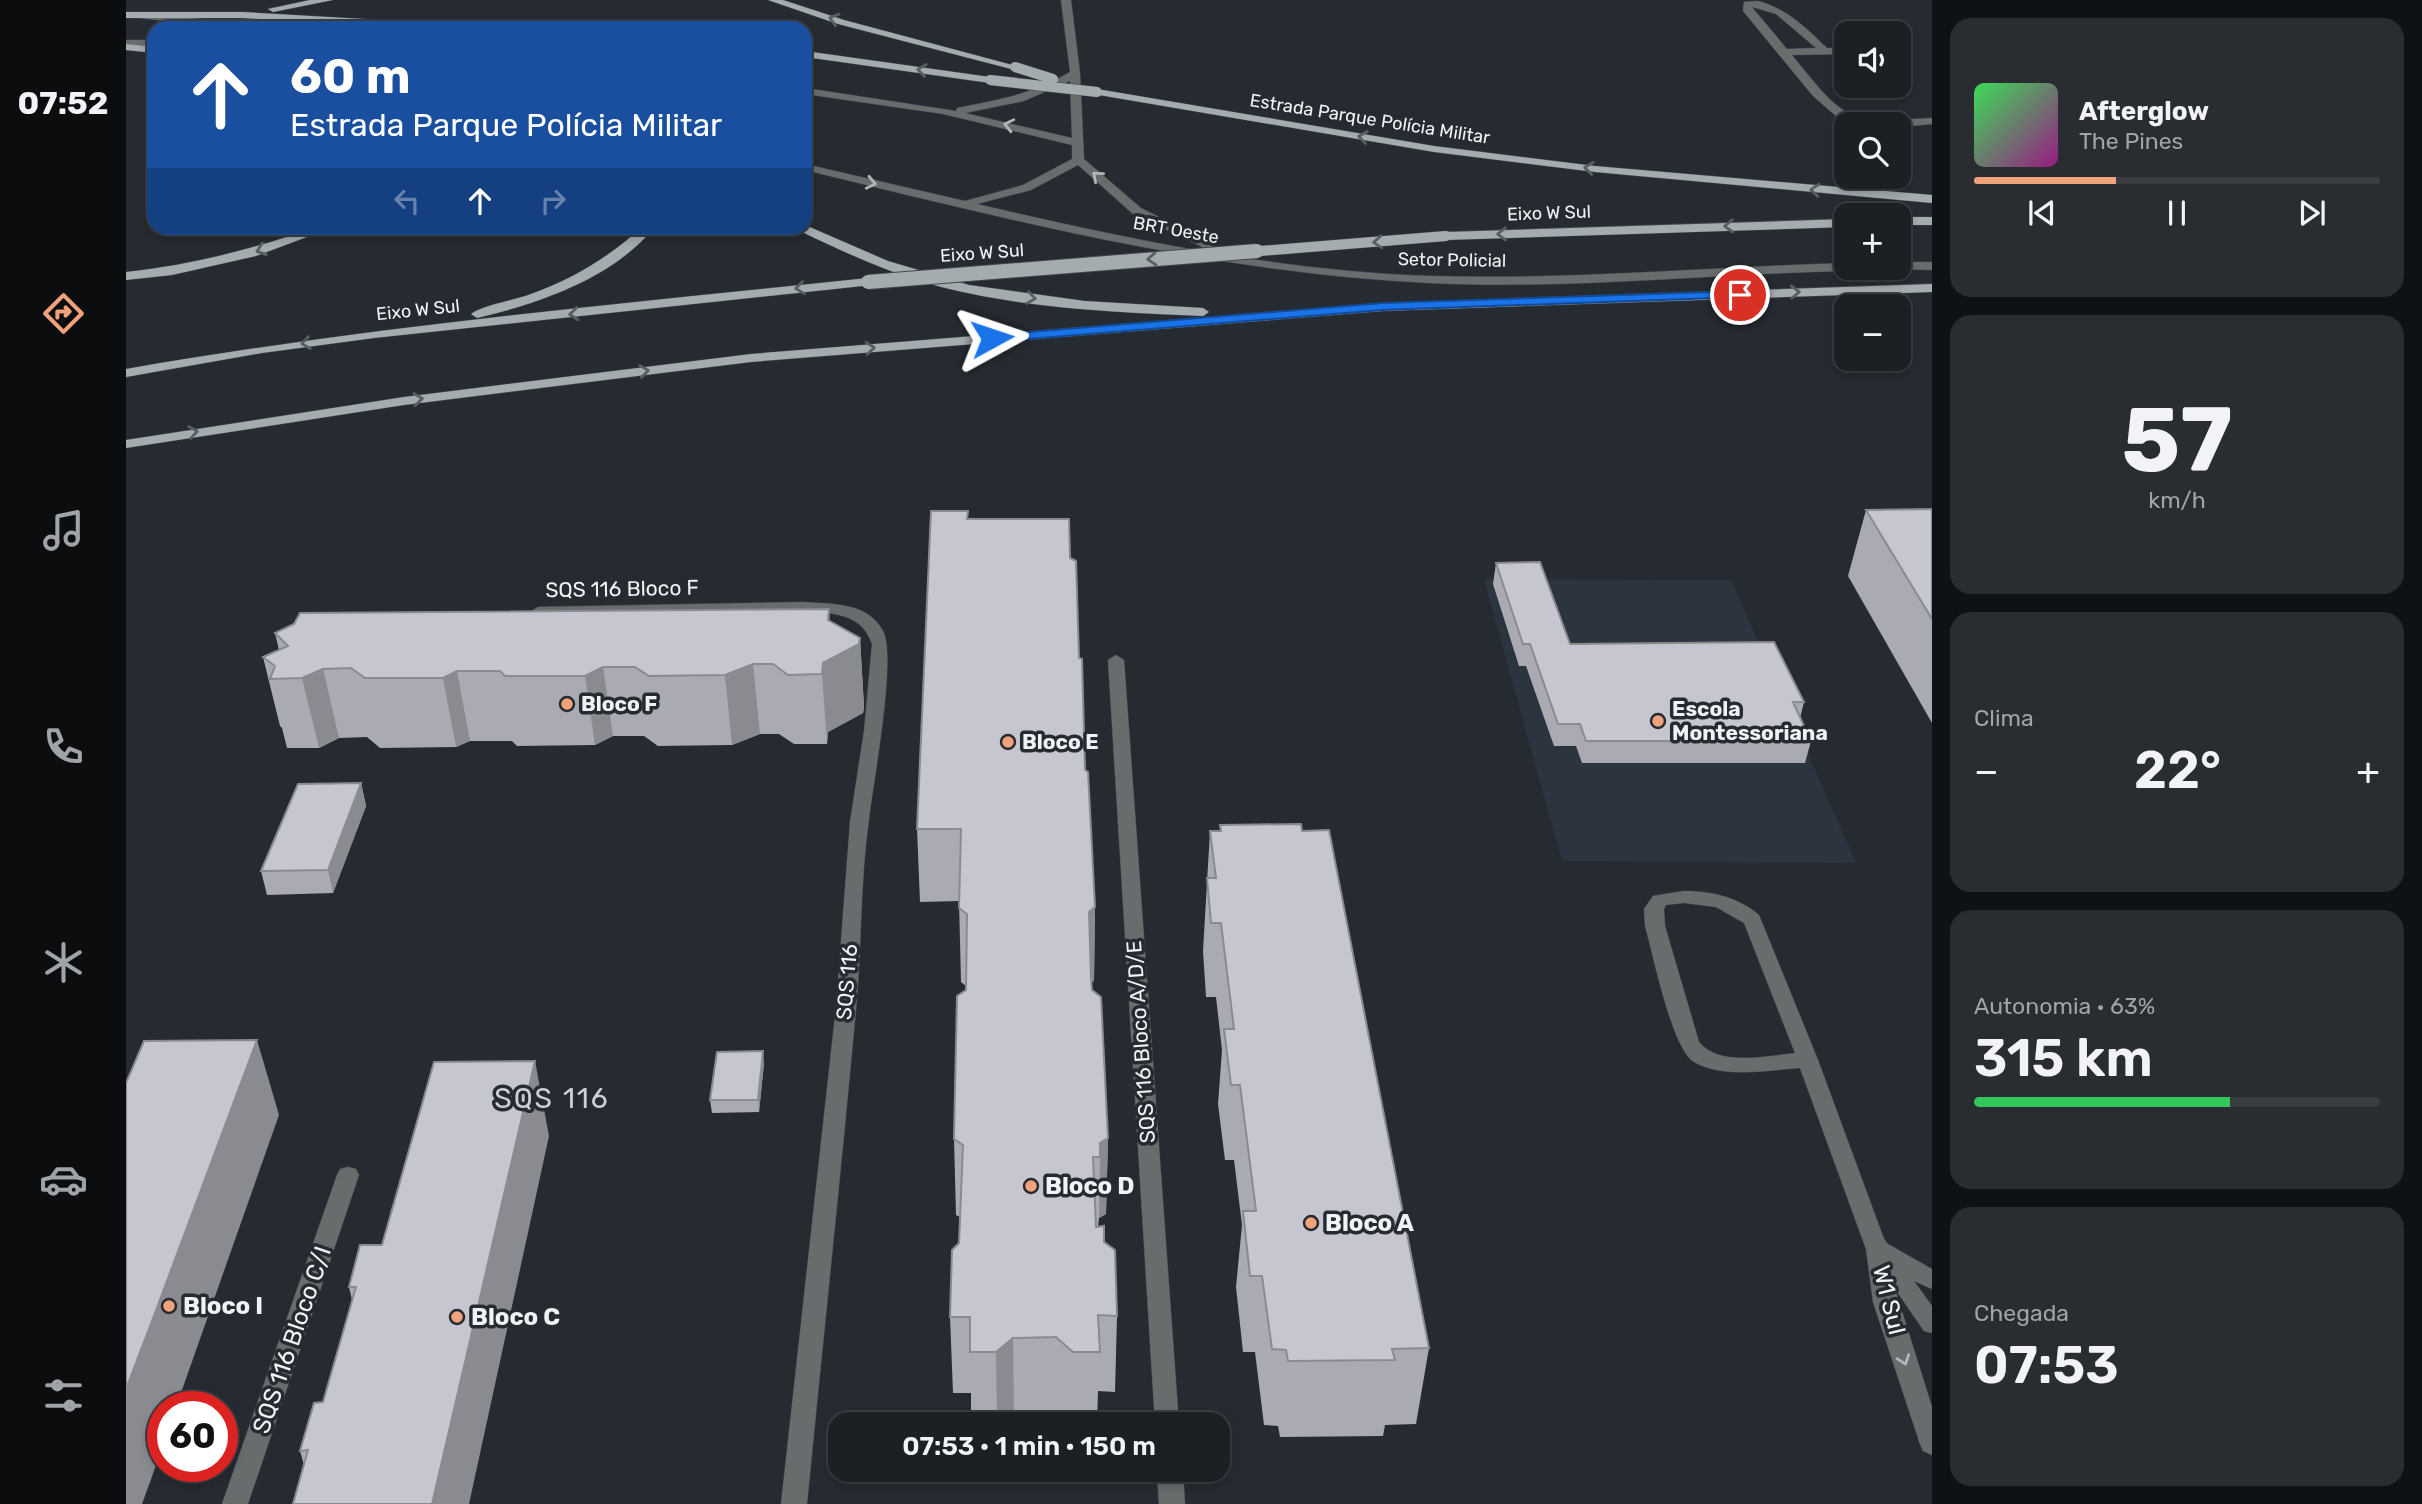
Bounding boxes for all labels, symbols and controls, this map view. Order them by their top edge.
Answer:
one-way arrow [829,13,841,28]
map controls [1834,21,1911,371]
button: sound [1834,21,1911,98]
text: 60 m [290,47,411,105]
icon: ahead [175,49,266,140]
one-way arrow [916,63,928,78]
text: 07:52 [18,84,108,122]
street label: Estrada Parque Polícia Militar [1248,89,1492,149]
text: Afterglow [2079,96,2209,127]
text: Estrada Parque Polícia Militar [290,106,722,144]
button: search [1834,112,1911,189]
one-way arrow [1003,119,1015,134]
text: The Pines [2079,127,2183,155]
one-way arrow [1357,130,1369,145]
one-way arrow [1583,161,1595,176]
one-way arrow [1092,172,1105,184]
one-way arrow [865,174,877,189]
icon: left [388,182,426,220]
icon: ahead [461,182,499,220]
icon: right [534,182,572,220]
one-way arrow [1809,183,1820,198]
icon: previous [2023,194,2061,232]
icon: pause [2158,194,2196,232]
icon: next [2293,194,2331,232]
street label: Eixo W Sul [1507,201,1591,225]
button: + [1834,203,1911,280]
street label: BRT Oeste [1131,212,1221,248]
one-way arrow [1723,218,1734,234]
one-way arrow [1496,227,1507,242]
one-way arrow [1373,234,1384,249]
street label: Eixo W Sul [939,239,1025,267]
one-way arrow [255,242,267,256]
street label: Setor Policial [1398,248,1506,272]
one-way arrow [1146,251,1157,266]
pin [1710,265,1770,325]
icon: arrive [1721,276,1759,314]
one-way arrow [794,281,806,296]
one-way arrow [1790,285,1801,300]
icon: directions [39,289,88,338]
one-way arrow [1025,290,1037,305]
button: − [1834,294,1911,371]
street label: Eixo W Sul [375,295,461,325]
position arrow [955,301,1029,375]
one-way arrow [568,306,580,321]
one-way arrow [300,335,312,350]
one-way arrow [865,341,876,356]
one-way arrow [638,364,650,379]
text: 57 [2122,386,2232,494]
one-way arrow [412,392,424,407]
one-way arrow [187,425,199,440]
text: km/h [2148,486,2206,514]
icon: music [39,506,88,555]
street label: SQS 116 Bloco F [545,575,699,602]
place label: Bloco F [581,691,657,716]
marker: Bloco F [559,696,575,712]
place label: Escola Montessoriana [1672,696,1828,745]
text: Clima [1974,704,2034,732]
marker: Escola Montessoriana [1650,713,1666,729]
icon: phone [39,722,88,771]
place label: Bloco E [1022,729,1099,754]
marker: Bloco E [1000,734,1016,750]
text: 22° [2134,739,2221,801]
text: − [1974,748,1999,794]
text: + [2356,748,2380,794]
icon: climate [39,938,88,987]
street label: SQS 116 Bloco A/D/E [1121,940,1160,1144]
street label: SQS 116 [831,943,862,1021]
text: Autonomia · 63% [1974,992,2155,1020]
text: 315 km [1974,1027,2153,1089]
district label: SQS 116 [494,1082,610,1115]
icon: car [39,1155,88,1204]
place label: Bloco D [1045,1172,1135,1200]
marker: Bloco D [1023,1178,1039,1194]
place label: Bloco A [1325,1209,1414,1237]
marker: Bloco A [1303,1215,1319,1231]
street label: SQS 116 Bloco C/I [247,1243,337,1437]
street label: W1 Sul [1867,1262,1911,1338]
place label: Bloco I [183,1292,263,1320]
marker: Bloco I [161,1298,177,1314]
text: Chegada [1974,1299,2069,1327]
place label: Bloco C [471,1303,560,1331]
marker: Bloco C [449,1309,465,1325]
text: 07:53 [1974,1334,2119,1396]
one-way arrow [1896,1354,1910,1366]
icon: filters [39,1371,88,1420]
speed limit sign: 60 [147,1391,238,1482]
text: 07:53 · 1 min · 150 m [902,1431,1156,1462]

